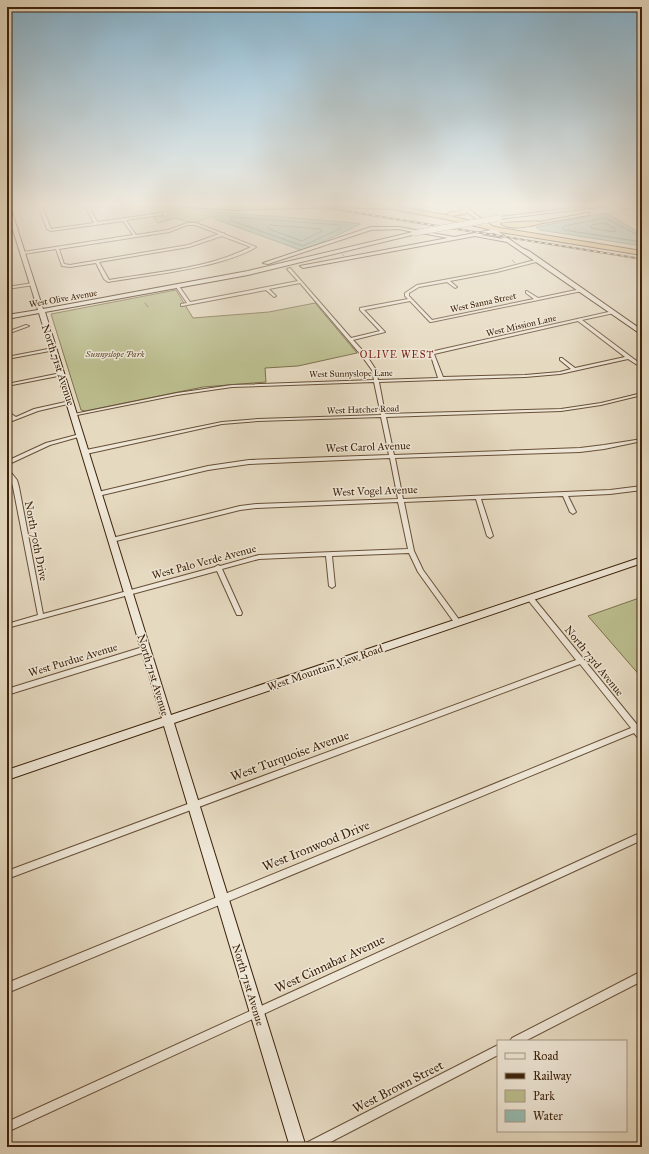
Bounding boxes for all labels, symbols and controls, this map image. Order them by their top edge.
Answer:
street label: West Olive Avenue [28,287,98,309]
street label: West Sanna Street [449,289,518,314]
street label: West Mission Lane [485,312,557,338]
street label: North 71st Avenue [39,323,77,408]
park label: Sunnyslope Park [85,348,144,360]
district label: OLIVE WEST [360,349,434,361]
street label: West Sunnyslope Lane [309,367,393,379]
street label: West Hatcher Road [327,402,400,416]
street label: West Carol Avenue [325,439,411,455]
street label: West Vogel Avenue [332,483,418,499]
street label: North 70th Drive [22,500,50,583]
street label: West Palo Verde Avenue [150,542,258,582]
street label: North 73rd Avenue [562,623,627,699]
street label: North 71st Avenue [134,633,172,718]
street label: West Purdue Avenue [27,640,119,680]
street label: West Mountain View Road [265,642,385,694]
street label: West Turquoise Avenue [228,727,352,785]
street label: West Ironwood Drive [260,817,373,875]
street label: West Cinnabar Avenue [272,931,388,997]
street label: North 71st Avenue [229,943,267,1028]
legend [497,1040,627,1132]
text: Road [533,1049,559,1063]
street label: West Brown Street [350,1057,447,1117]
text: Railway [533,1069,572,1083]
text: Park [533,1089,555,1103]
text: Water [533,1109,563,1123]

